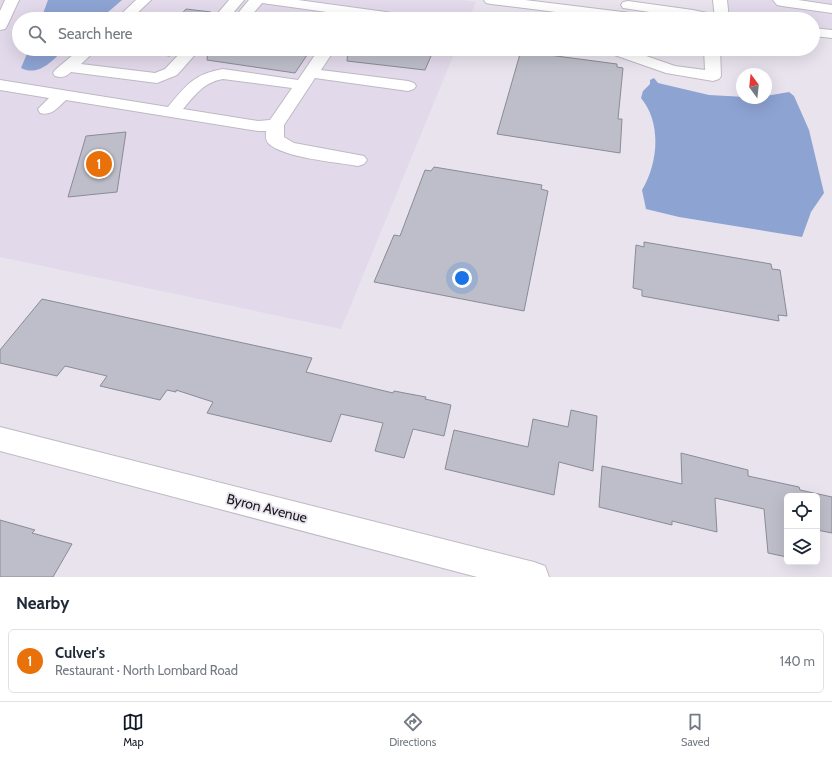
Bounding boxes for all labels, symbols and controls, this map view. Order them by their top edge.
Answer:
search box [12,12,820,56]
icon: search [26,23,48,45]
text: Search here [58,25,133,43]
north arrow [736,68,772,104]
pin: 1 [86,149,112,179]
your location [452,268,472,288]
street label: Byron Avenue [225,489,309,527]
map controls [784,493,820,565]
button: locate [784,493,820,529]
button: layers [784,529,820,565]
text: Nearby [16,593,69,613]
text: Culver's [55,644,105,662]
text: 1 [28,653,32,669]
text: 140 m [780,653,815,669]
text: Restaurant · North Lombard Road [55,662,238,678]
tab: Map [122,711,144,749]
tab: Directions [389,711,436,749]
tab: Saved [681,711,710,749]

